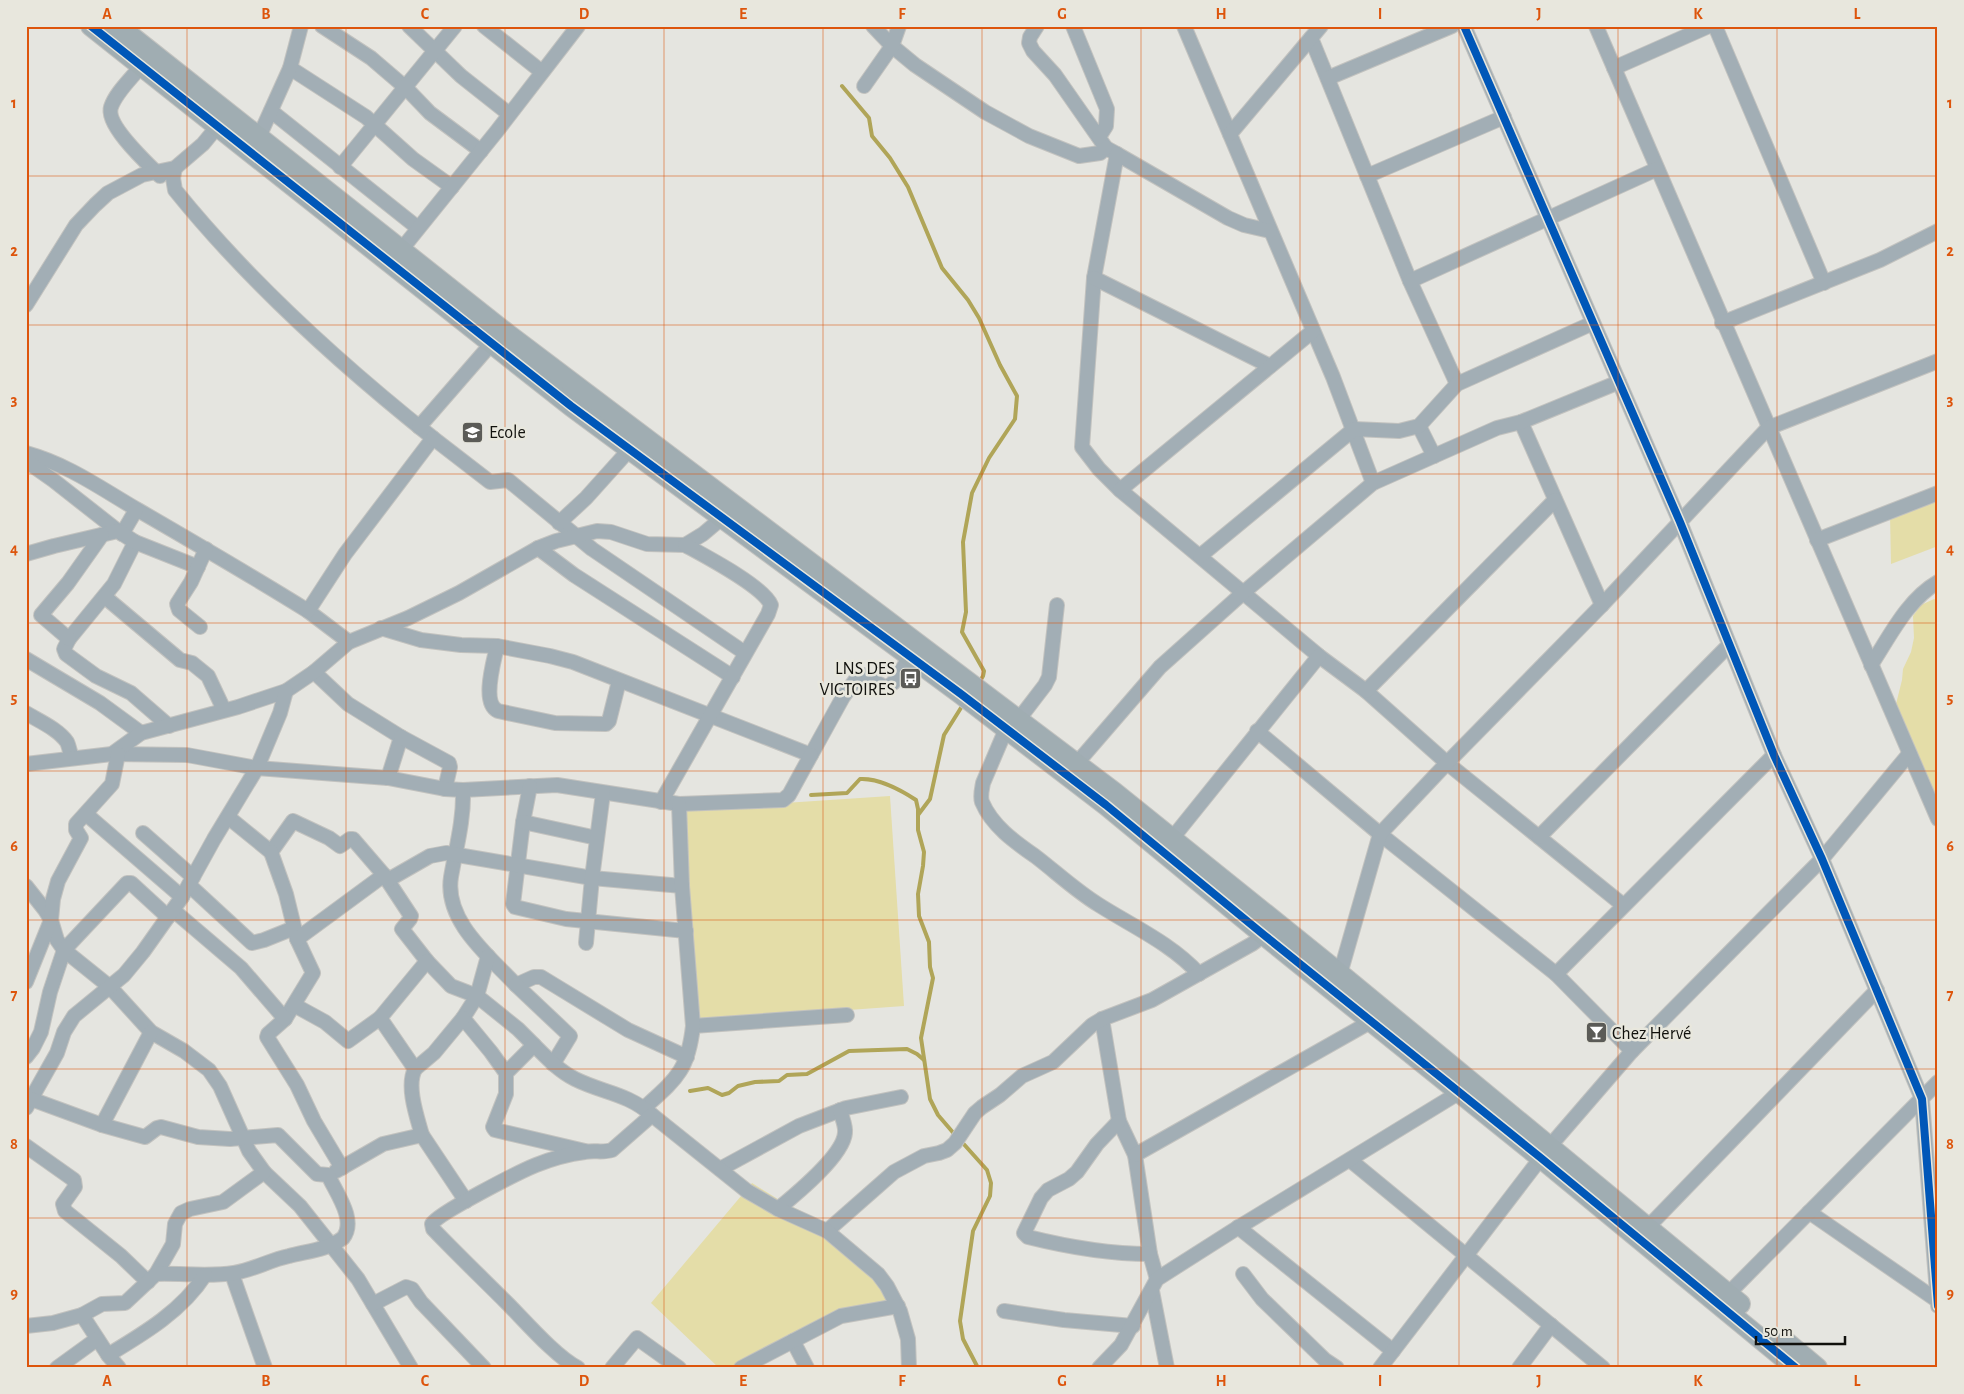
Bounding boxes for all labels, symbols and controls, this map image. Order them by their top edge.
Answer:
text: A [102,6,112,22]
text: B [261,6,271,22]
text: C [421,6,430,22]
text: D [579,6,590,22]
text: E [739,6,747,22]
text: F [898,6,906,22]
text: G [1057,6,1067,22]
text: H [1215,6,1227,22]
text: I [1378,6,1382,22]
text: J [1536,6,1542,22]
text: K [1693,6,1703,22]
text: L [1854,6,1861,22]
text: 1 [11,95,17,111]
text: 1 [1947,95,1953,111]
text: 2 [10,243,18,259]
text: 2 [1946,243,1954,259]
text: 3 [11,392,18,408]
text: 3 [1947,392,1954,408]
school or university icon: Ecole [461,420,485,444]
place label: Ecole [489,424,526,442]
text: 4 [10,541,18,557]
text: 4 [1946,541,1954,557]
place label: LNS DES VICTOIRES [819,660,895,699]
bus stop icon: LNS DES VICTOIRES [899,666,923,690]
text: 5 [11,690,18,706]
text: 5 [1947,690,1954,706]
text: 6 [10,838,18,854]
text: 6 [1946,838,1954,854]
text: 7 [11,987,18,1003]
text: 7 [1947,987,1954,1003]
bar icon: Chez Hervé [1584,1021,1608,1045]
place label: Chez Hervé [1612,1025,1691,1043]
text: 8 [10,1136,18,1152]
text: 8 [1946,1136,1954,1152]
text: 9 [10,1285,18,1301]
text: 9 [1946,1285,1954,1301]
scale bar [1756,1314,1845,1346]
text: 50 m [1764,1324,1793,1339]
text: A [102,1373,112,1389]
text: B [261,1373,271,1389]
text: C [421,1373,430,1389]
text: D [579,1373,590,1389]
text: E [739,1373,747,1389]
text: F [898,1373,906,1389]
text: G [1057,1373,1067,1389]
text: H [1215,1373,1227,1389]
text: I [1378,1373,1382,1389]
text: J [1536,1373,1542,1389]
text: K [1693,1373,1703,1389]
text: L [1854,1373,1861,1389]

